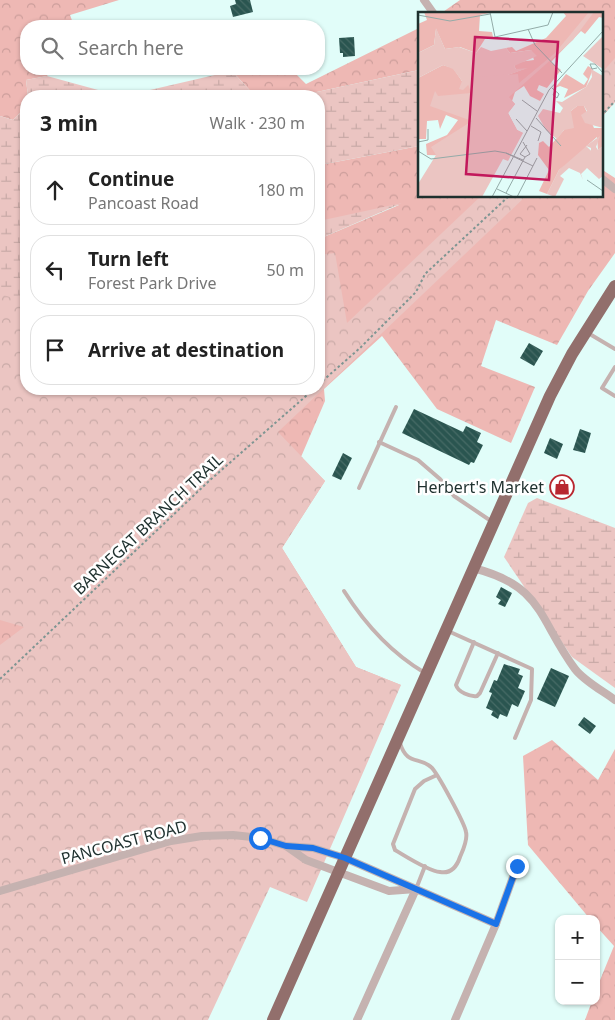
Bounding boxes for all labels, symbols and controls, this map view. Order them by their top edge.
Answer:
inset map [418,12,602,198]
search box [20,20,325,75]
icon: search [38,34,66,62]
text: Search here [78,35,184,61]
text: 3 min [40,109,98,137]
text: Walk · 230 m [210,112,305,134]
text: Continue [88,166,174,192]
icon: ahead [41,176,69,204]
text: 180 m [257,179,304,201]
text: Pancoast Road [88,192,199,214]
text: Turn left [88,246,169,272]
icon: left [41,256,69,284]
text: 50 m [267,259,304,281]
text: Forest Park Drive [88,272,216,294]
icon: arrive [41,336,69,364]
text: Arrive at destination [88,337,284,363]
street label: BARNEGAT BRANCH TRAIL [68,449,228,599]
shop icon: Herbert's Market [549,474,575,500]
place label: Herbert's Market [417,476,544,498]
street label: PANCOAST ROAD [59,815,189,869]
route start [249,827,272,850]
route end [506,855,529,878]
map controls [555,915,600,1005]
button: + [555,915,600,960]
button: − [555,960,600,1005]

